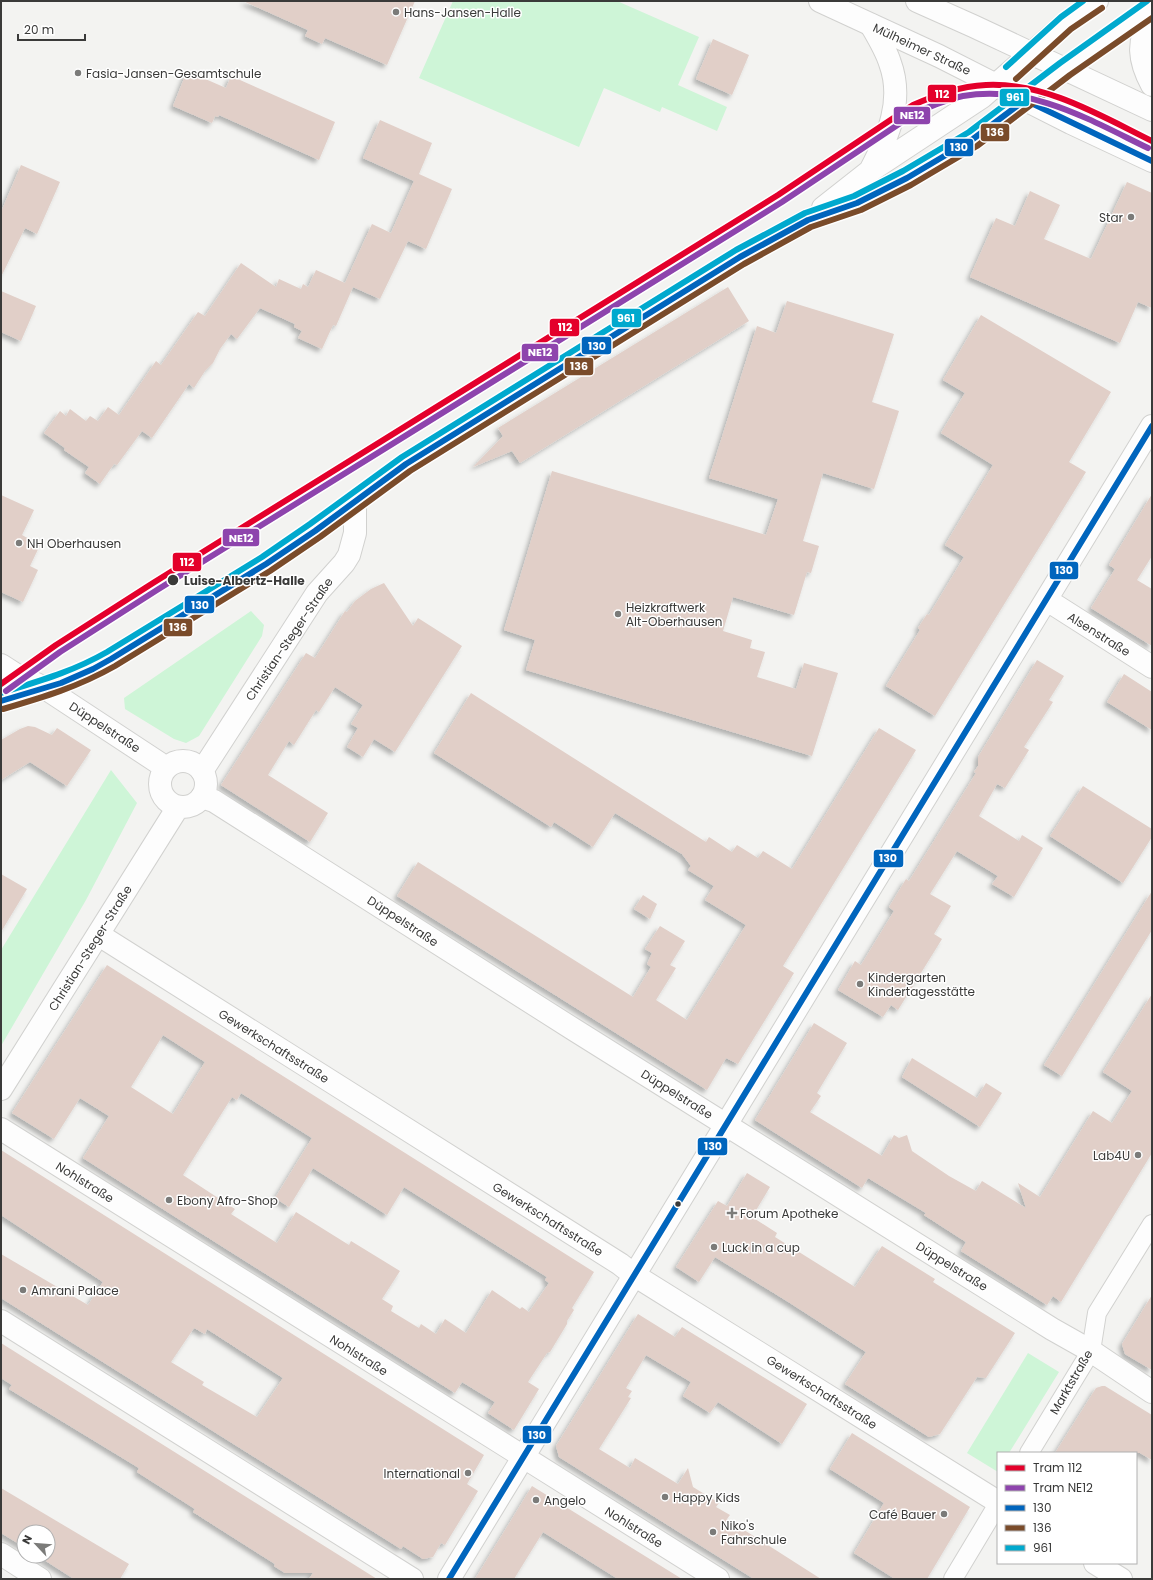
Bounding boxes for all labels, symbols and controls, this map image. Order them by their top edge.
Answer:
place label: Hans-Jansen-Halle [404,4,521,21]
marker: Hans-Jansen-Halle [391,7,401,17]
scale bar [18,16,85,42]
street label: Mülheimer Straße [870,19,974,79]
text: 20 m [24,21,54,38]
place label: Fasia-Jansen-Gesamtschule [86,65,261,82]
marker: Fasia-Jansen-Gesamtschule [73,68,83,78]
line badge: 112 [927,84,957,103]
text: 112 [935,86,949,102]
line badge: 961 [999,88,1030,107]
text: 961 [1006,89,1024,105]
line badge: NE12 [893,106,931,125]
text: NE12 [900,107,924,123]
line badge: 136 [980,123,1010,142]
text: 136 [986,124,1004,140]
line badge: 130 [944,138,974,157]
text: 130 [950,139,968,155]
place label: Star [1099,209,1124,226]
marker: Star [1126,212,1136,222]
line badge: 961 [611,308,642,328]
text: 961 [617,310,635,326]
line badge: 112 [549,318,580,337]
text: 112 [558,319,572,335]
line badge: 130 [581,336,612,355]
text: 130 [588,338,606,354]
line badge: NE12 [521,343,559,362]
text: NE12 [528,344,552,360]
line badge: 136 [564,357,594,376]
text: 136 [570,358,588,374]
line badge: NE12 [222,528,260,547]
text: NE12 [229,530,253,546]
place label: NH Oberhausen [27,535,121,552]
marker: NH Oberhausen [14,538,24,548]
line badge: 112 [172,552,202,572]
text: 112 [180,554,194,570]
line badge: 130 [1049,561,1079,580]
text: 130 [1055,562,1073,578]
place label: Luise-Albertz-Halle [184,572,305,589]
marker: Luise-Albertz-Halle [166,573,180,587]
street label: Christian-Steger-Straße [241,574,337,704]
line badge: 130 [184,595,215,614]
text: 130 [191,597,209,613]
place label: Heizkraftwerk Alt-Oberhausen [626,599,722,630]
street label: Alsenstraße [1064,608,1134,660]
marker: Heizkraftwerk Alt-Oberhausen [613,609,623,619]
line badge: 136 [163,618,193,637]
text: 136 [169,619,187,635]
street label: Düppelstraße [66,698,144,756]
line badge: 130 [873,849,904,868]
text: 130 [879,850,897,866]
street label: Christian-Steger-Straße [44,882,136,1014]
street label: Düppelstraße [364,892,442,950]
place label: Kindergarten Kindertagesstätte [868,969,975,1000]
marker: Kindergarten Kindertagesstätte [855,979,865,989]
street label: Gewerkschaftsstraße [215,1005,333,1087]
street label: Düppelstraße [638,1065,716,1123]
line badge: 130 [697,1137,728,1156]
text: 130 [704,1138,722,1154]
place label: Lab4U [1093,1147,1130,1164]
marker: Lab4U [1133,1150,1143,1160]
street label: Nohlstraße [53,1157,117,1207]
street label: Gewerkschaftsstraße [489,1178,607,1260]
place label: Ebony Afro-Shop [177,1192,278,1209]
marker: Ebony Afro-Shop [164,1195,174,1205]
unlabelled marker [673,1199,683,1209]
place label: Forum Apotheke [740,1205,838,1222]
marker: Forum Apotheke [727,1208,737,1218]
street label: Düppelstraße [913,1237,991,1295]
place label: Luck in a cup [722,1239,800,1256]
marker: Luck in a cup [709,1242,719,1252]
place label: Amrani Palace [31,1282,119,1299]
marker: Amrani Palace [18,1285,28,1295]
street label: Nohlstraße [327,1330,391,1380]
street label: Marktstraße [1046,1346,1096,1418]
street label: Gewerkschaftsstraße [763,1351,881,1433]
line badge: 130 [522,1425,552,1444]
text: 130 [528,1427,546,1443]
legend [997,1452,1137,1564]
text: Tram 112 [1033,1459,1082,1476]
place label: International [384,1465,460,1482]
marker: International [463,1468,473,1478]
text: Tram NE12 [1033,1479,1093,1496]
place label: Happy Kids [673,1489,740,1506]
place label: Angelo [544,1492,586,1509]
marker: Happy Kids [660,1492,670,1502]
marker: Angelo [531,1495,541,1505]
text: 130 [1033,1499,1051,1516]
street label: Nohlstraße [602,1502,666,1552]
place label: Café Bauer [869,1506,937,1523]
marker: Café Bauer [939,1509,949,1519]
place label: Niko's Fahrschule [721,1517,787,1548]
text: 136 [1033,1519,1052,1536]
north arrow [16,1524,56,1564]
marker: Niko's Fahrschule [708,1527,718,1537]
text: N [18,1532,36,1547]
text: 961 [1033,1539,1052,1556]

